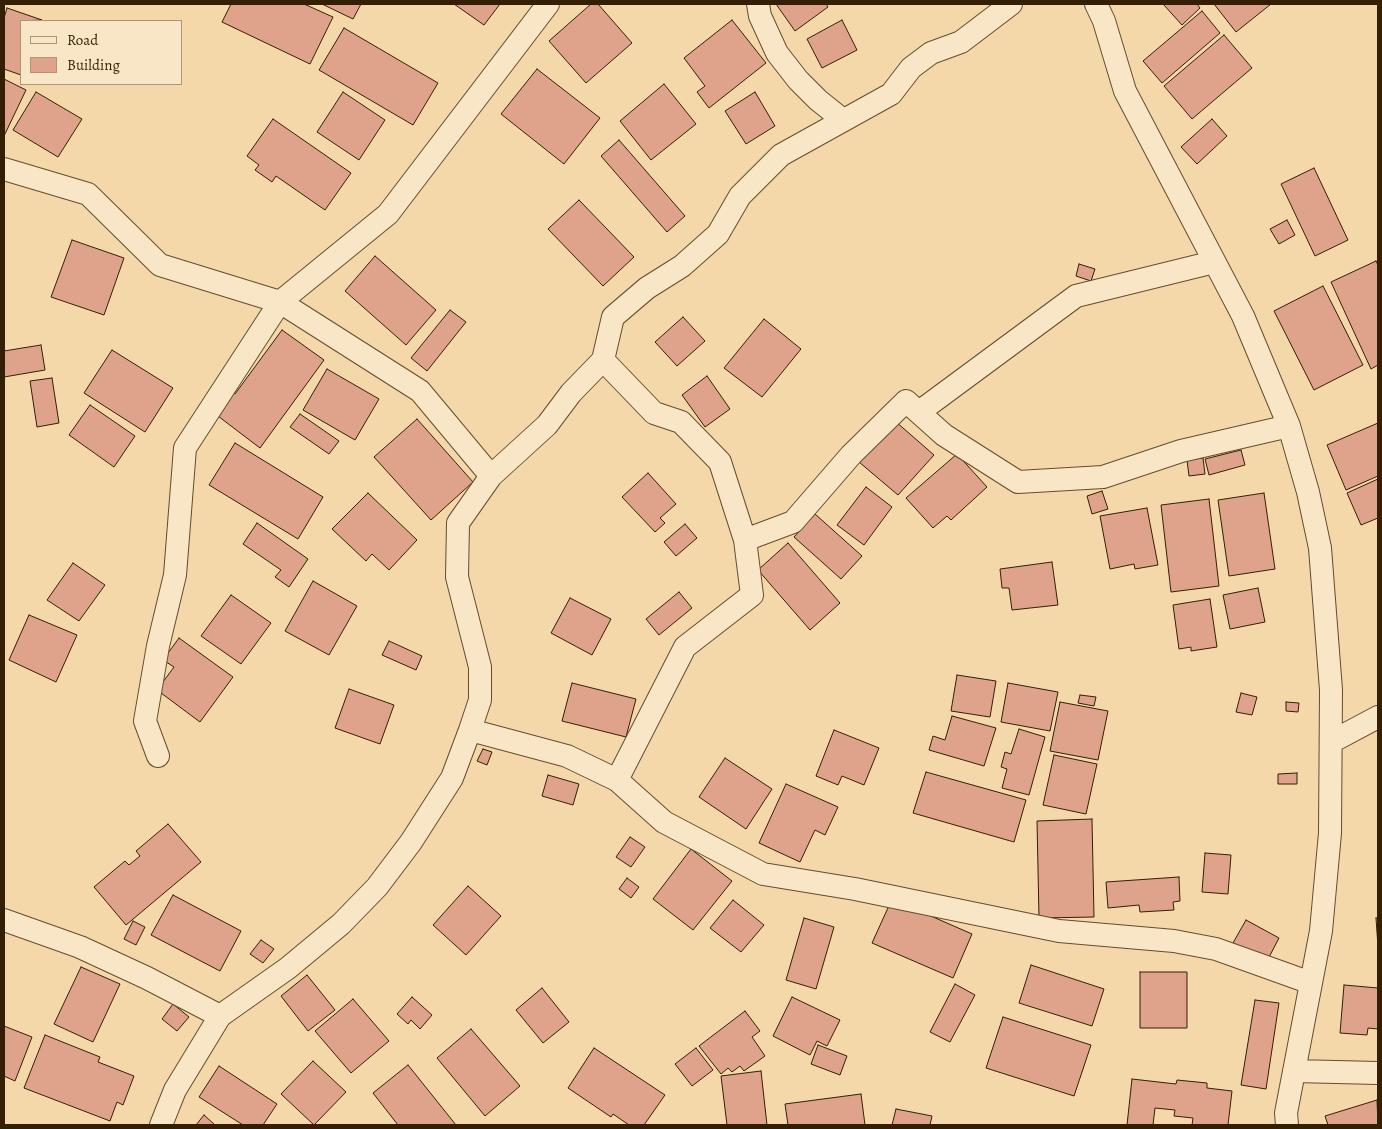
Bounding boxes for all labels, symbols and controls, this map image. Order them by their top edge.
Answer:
legend [20,20,182,85]
text: Road [67,30,98,50]
text: Building [67,55,120,75]

